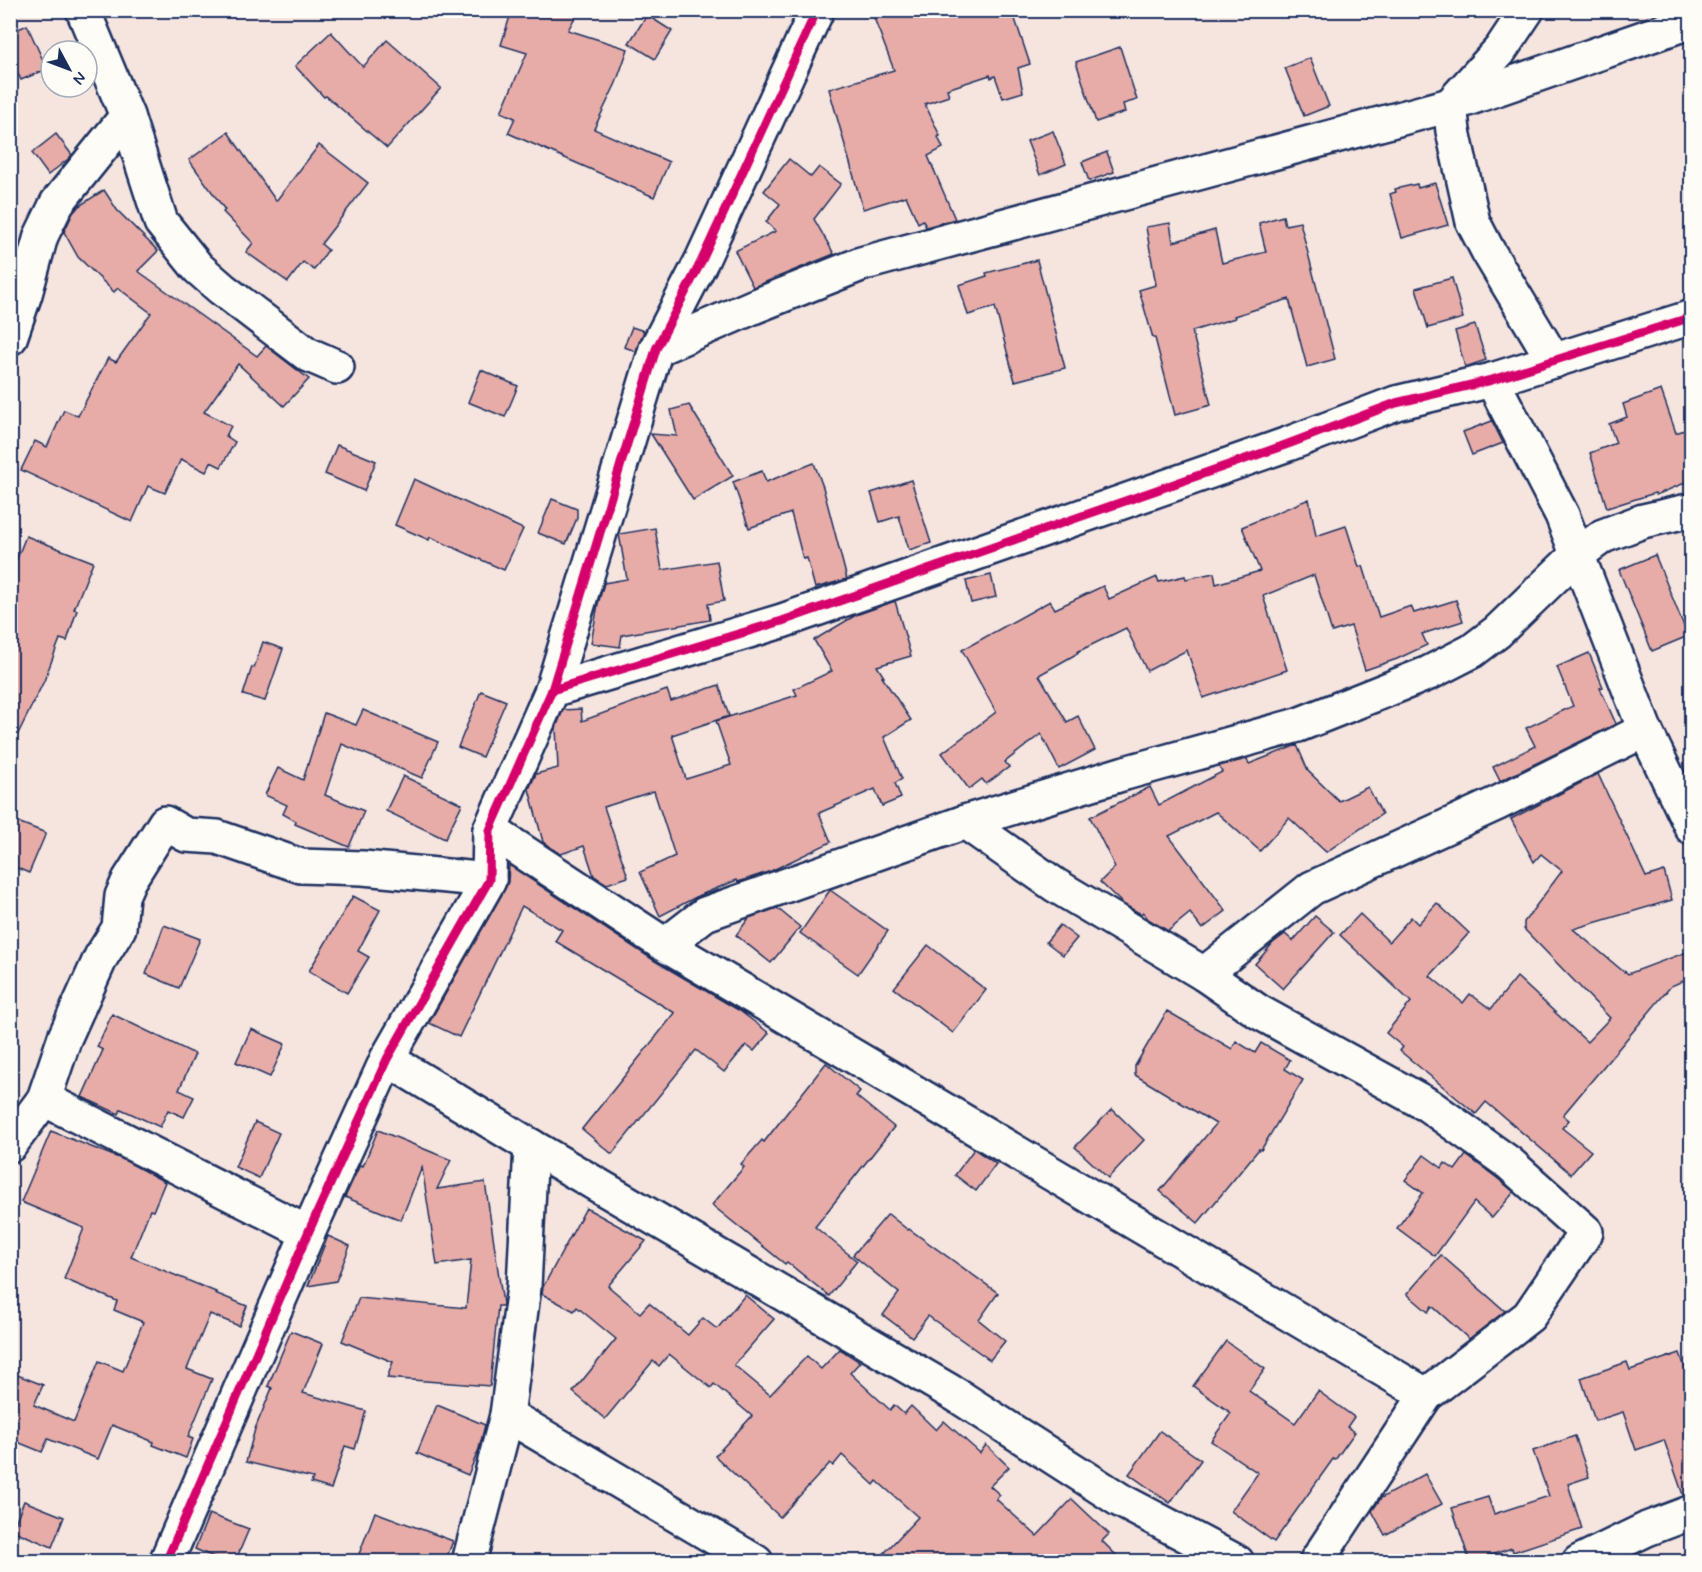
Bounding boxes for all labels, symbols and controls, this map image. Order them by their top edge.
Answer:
north arrow [39,39,99,99]
text: N [68,67,91,89]

